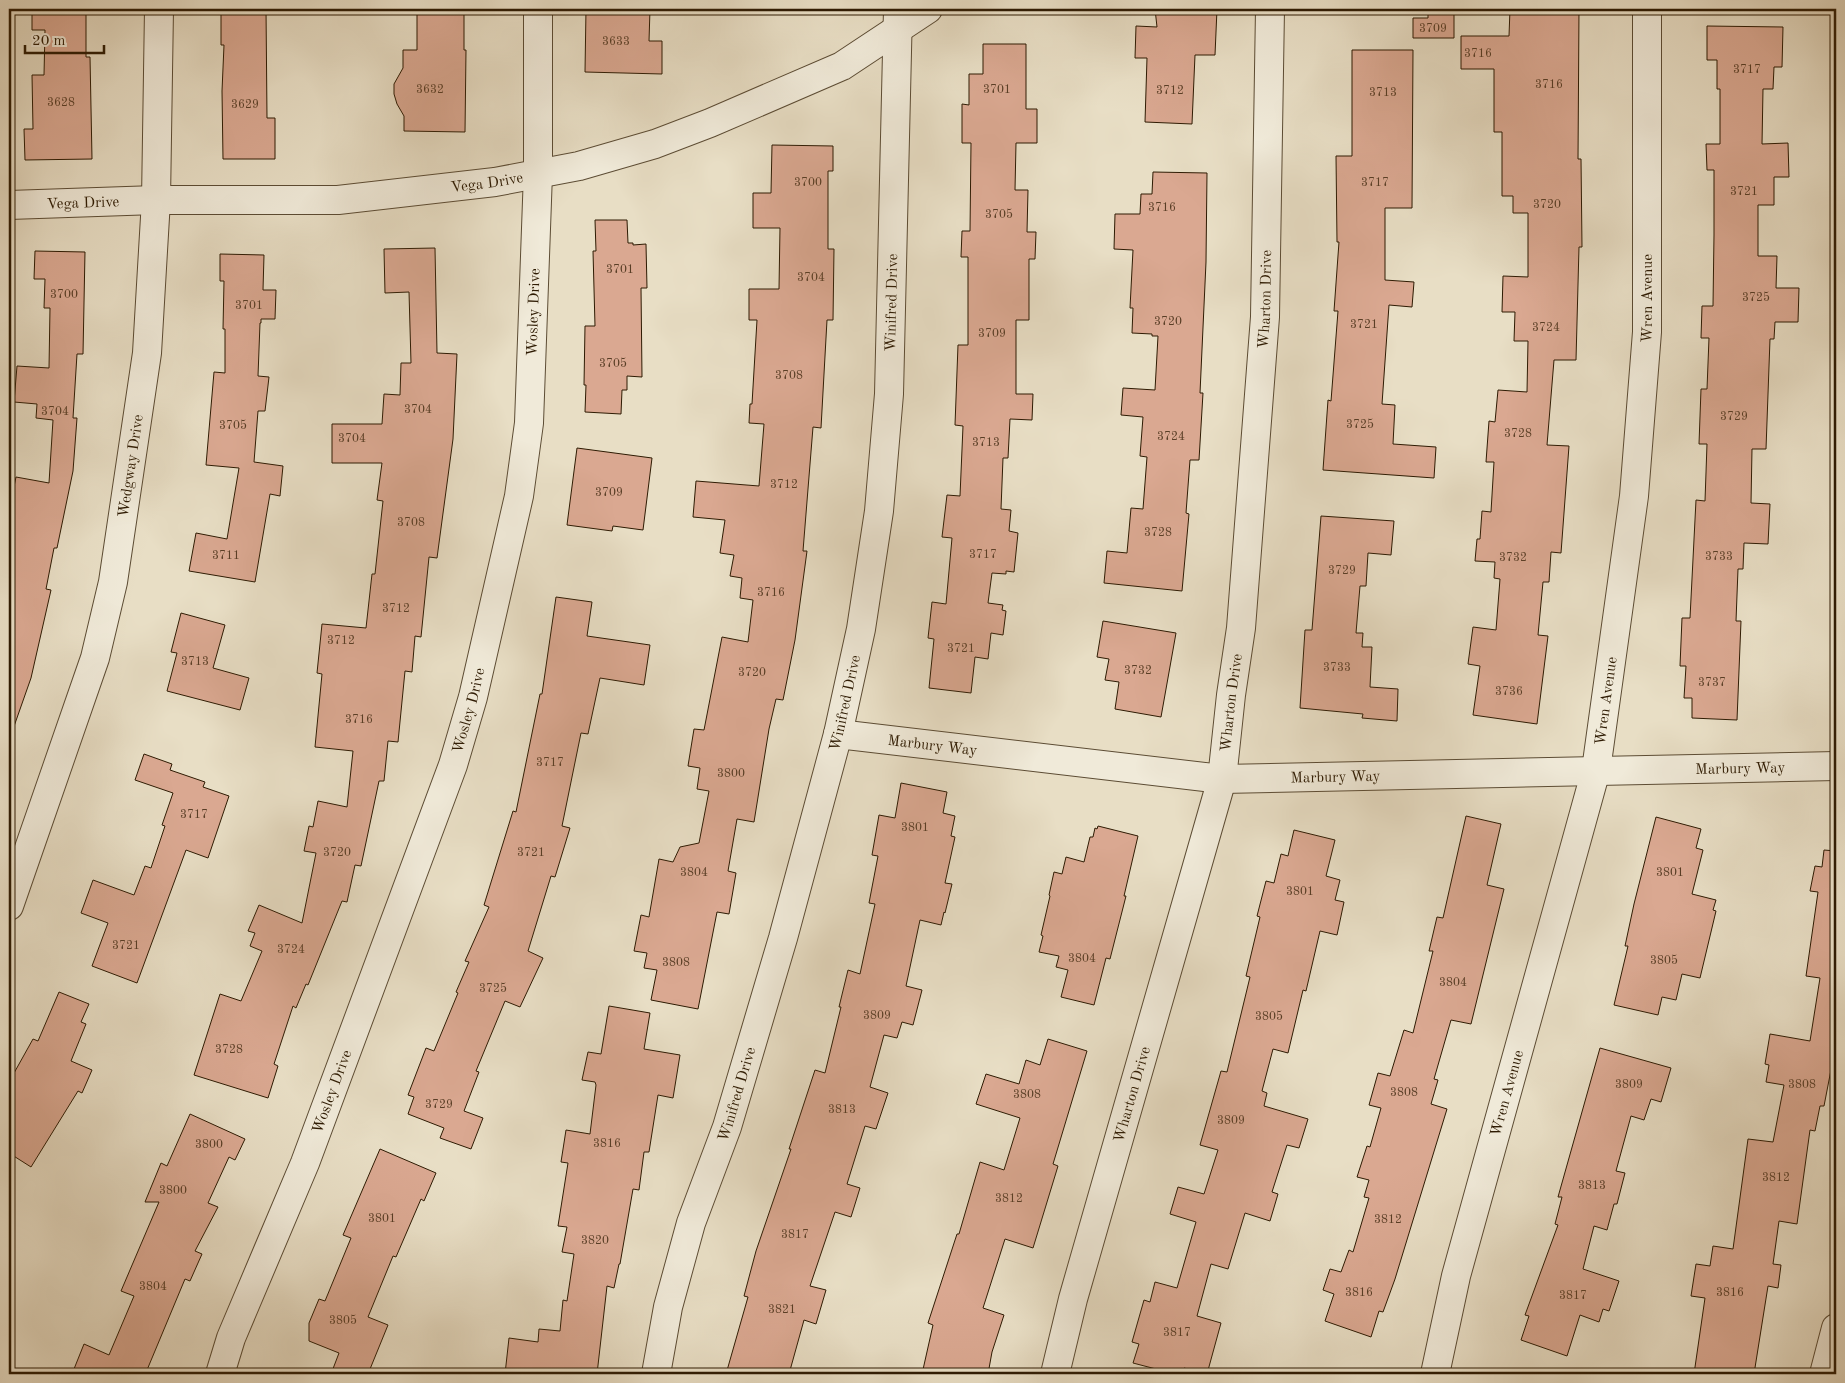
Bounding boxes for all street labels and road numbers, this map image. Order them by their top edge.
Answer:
street label: Vega Drive [450,171,525,196]
street label: Vega Drive [46,195,120,213]
street label: Wharton Drive [1257,250,1275,349]
street label: Winifred Drive [884,253,901,351]
street label: Wren Avenue [1640,254,1656,344]
street label: Wosley Drive [525,268,544,356]
street label: Wedgway Drive [117,413,147,519]
street label: Wharton Drive [1219,653,1246,753]
street label: Winifred Drive [828,654,864,753]
street label: Wren Avenue [1594,656,1621,746]
street label: Wosley Drive [451,667,488,755]
street label: Marbury Way [887,734,978,759]
street label: Marbury Way [1695,761,1786,778]
street label: Marbury Way [1290,770,1381,787]
street label: Winifred Drive [716,1045,759,1144]
street label: Wharton Drive [1112,1045,1154,1144]
street label: Wosley Drive [311,1048,355,1136]
street label: Wren Avenue [1489,1048,1527,1138]

